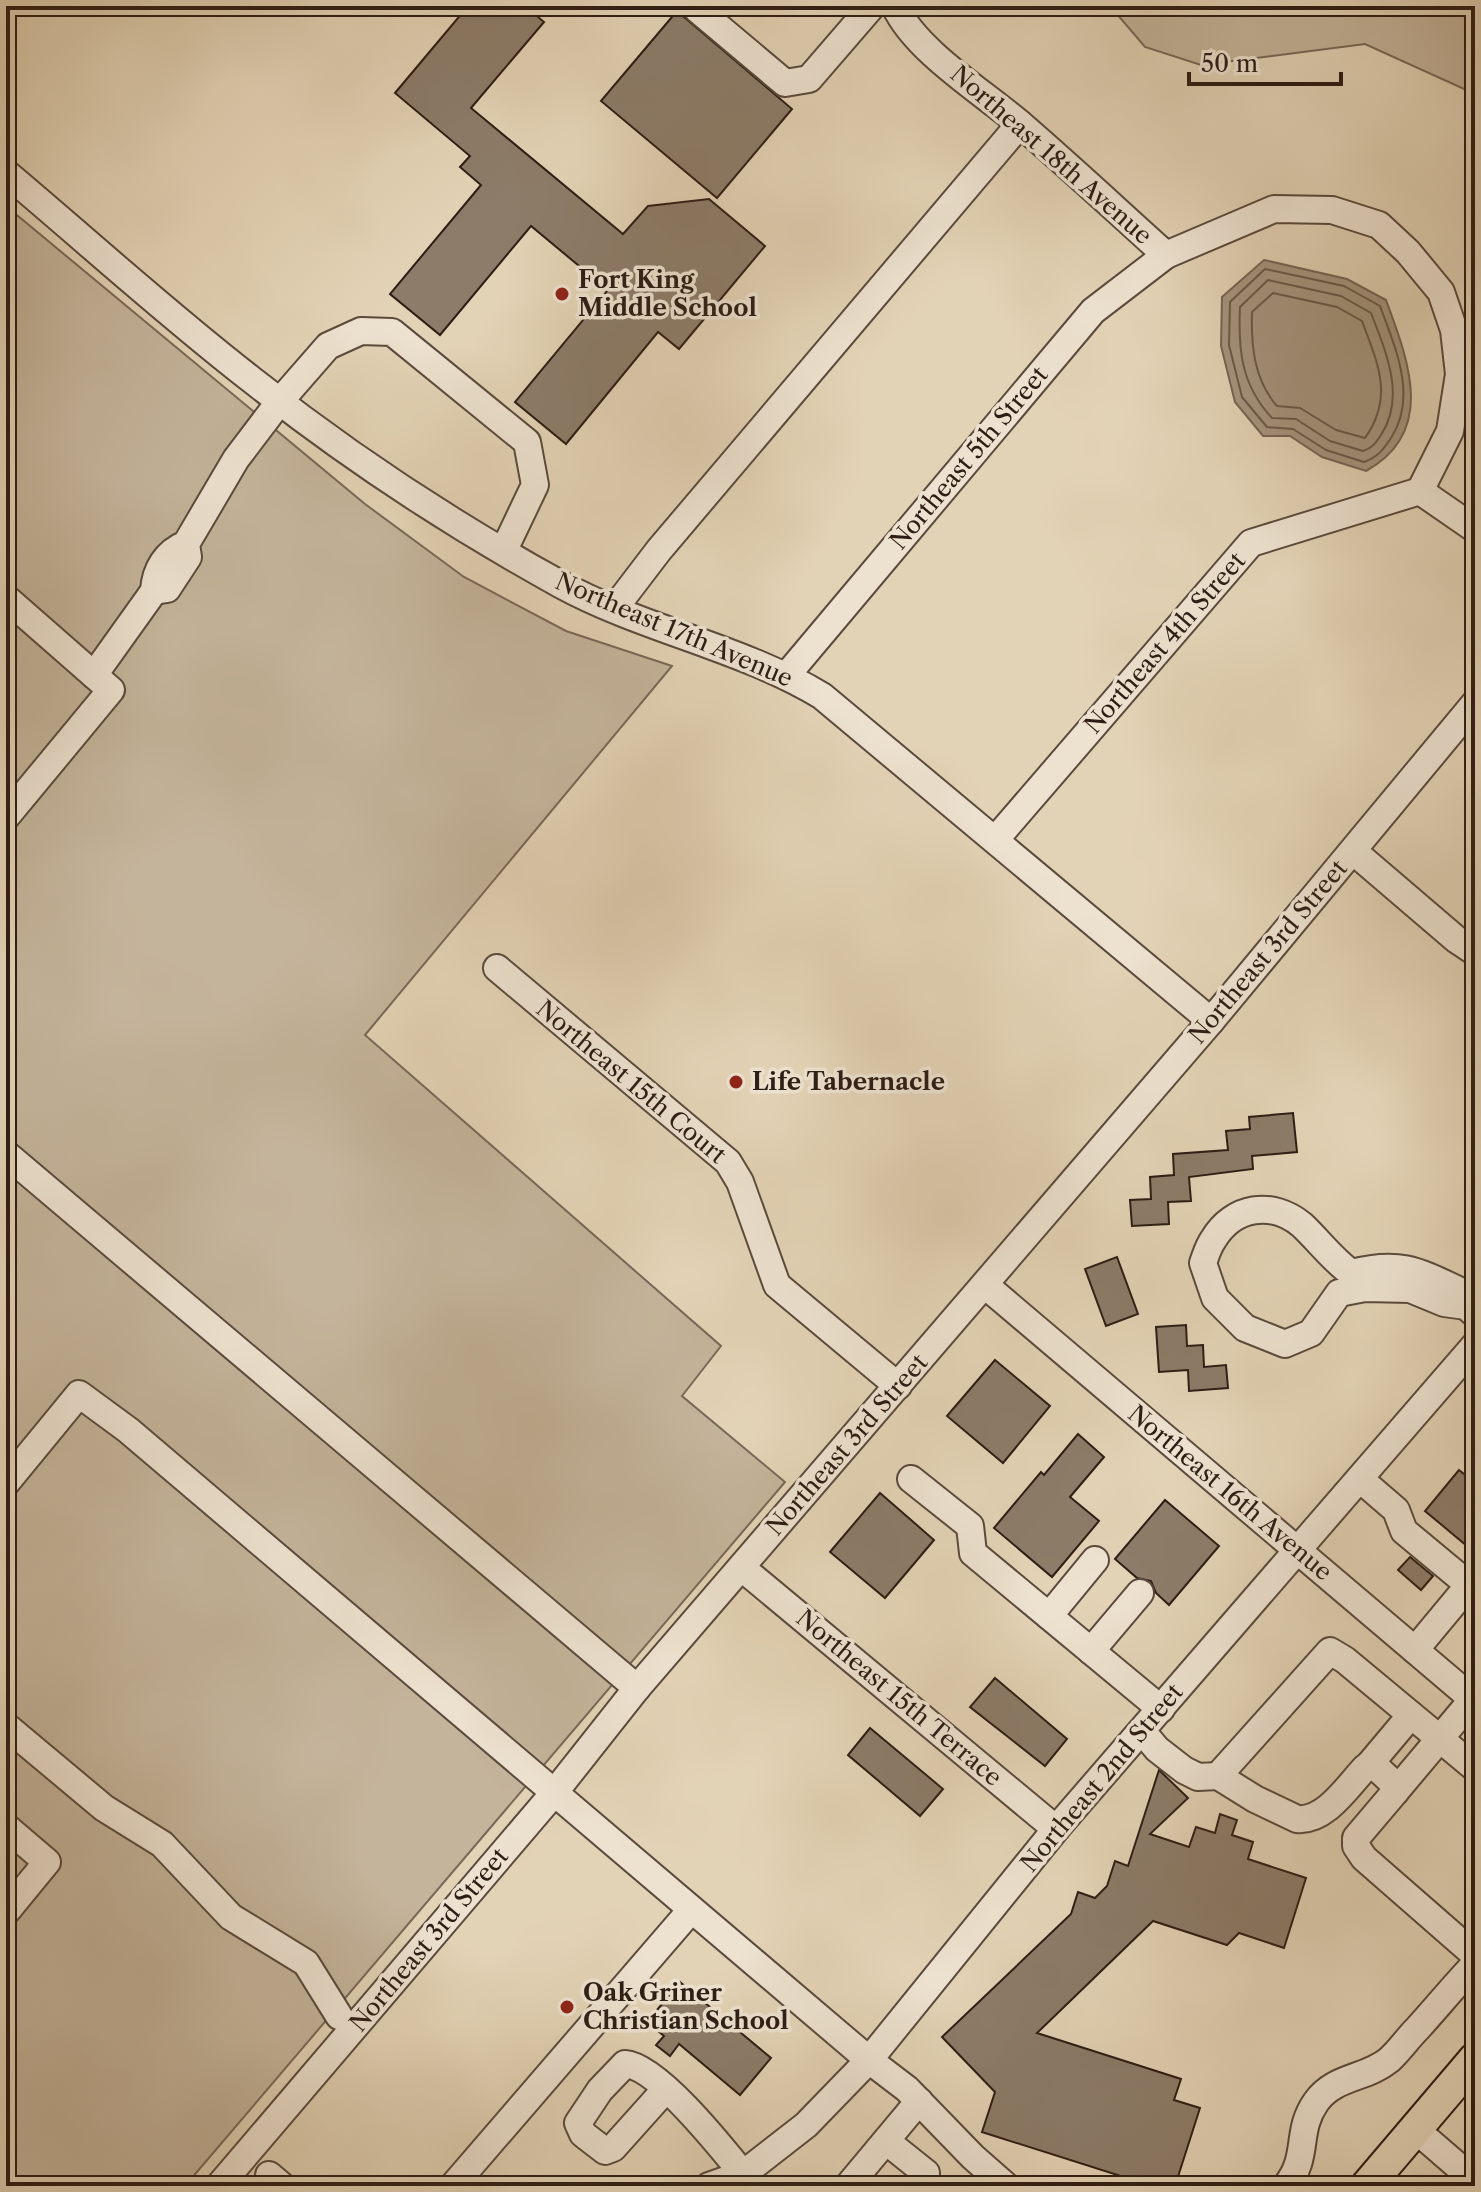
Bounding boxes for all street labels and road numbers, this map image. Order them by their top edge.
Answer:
street label: Northeast 18th Avenue [945,59,1158,250]
street label: Northeast 5th Street [884,360,1054,555]
street label: Northeast 4th Street [1078,546,1252,739]
street label: Northeast 17th Avenue [551,566,797,693]
street label: Northeast 3rd Street [1182,854,1353,1049]
street label: Northeast 15th Court [531,994,732,1170]
street label: Northeast 3rd Street [760,1348,934,1541]
street label: Northeast 16th Avenue [1122,1399,1338,1586]
street label: Northeast 15th Terrace [791,1603,1008,1792]
street label: Northeast 2nd Street [1014,1677,1189,1878]
street label: Northeast 3rd Street [343,1842,514,2037]

